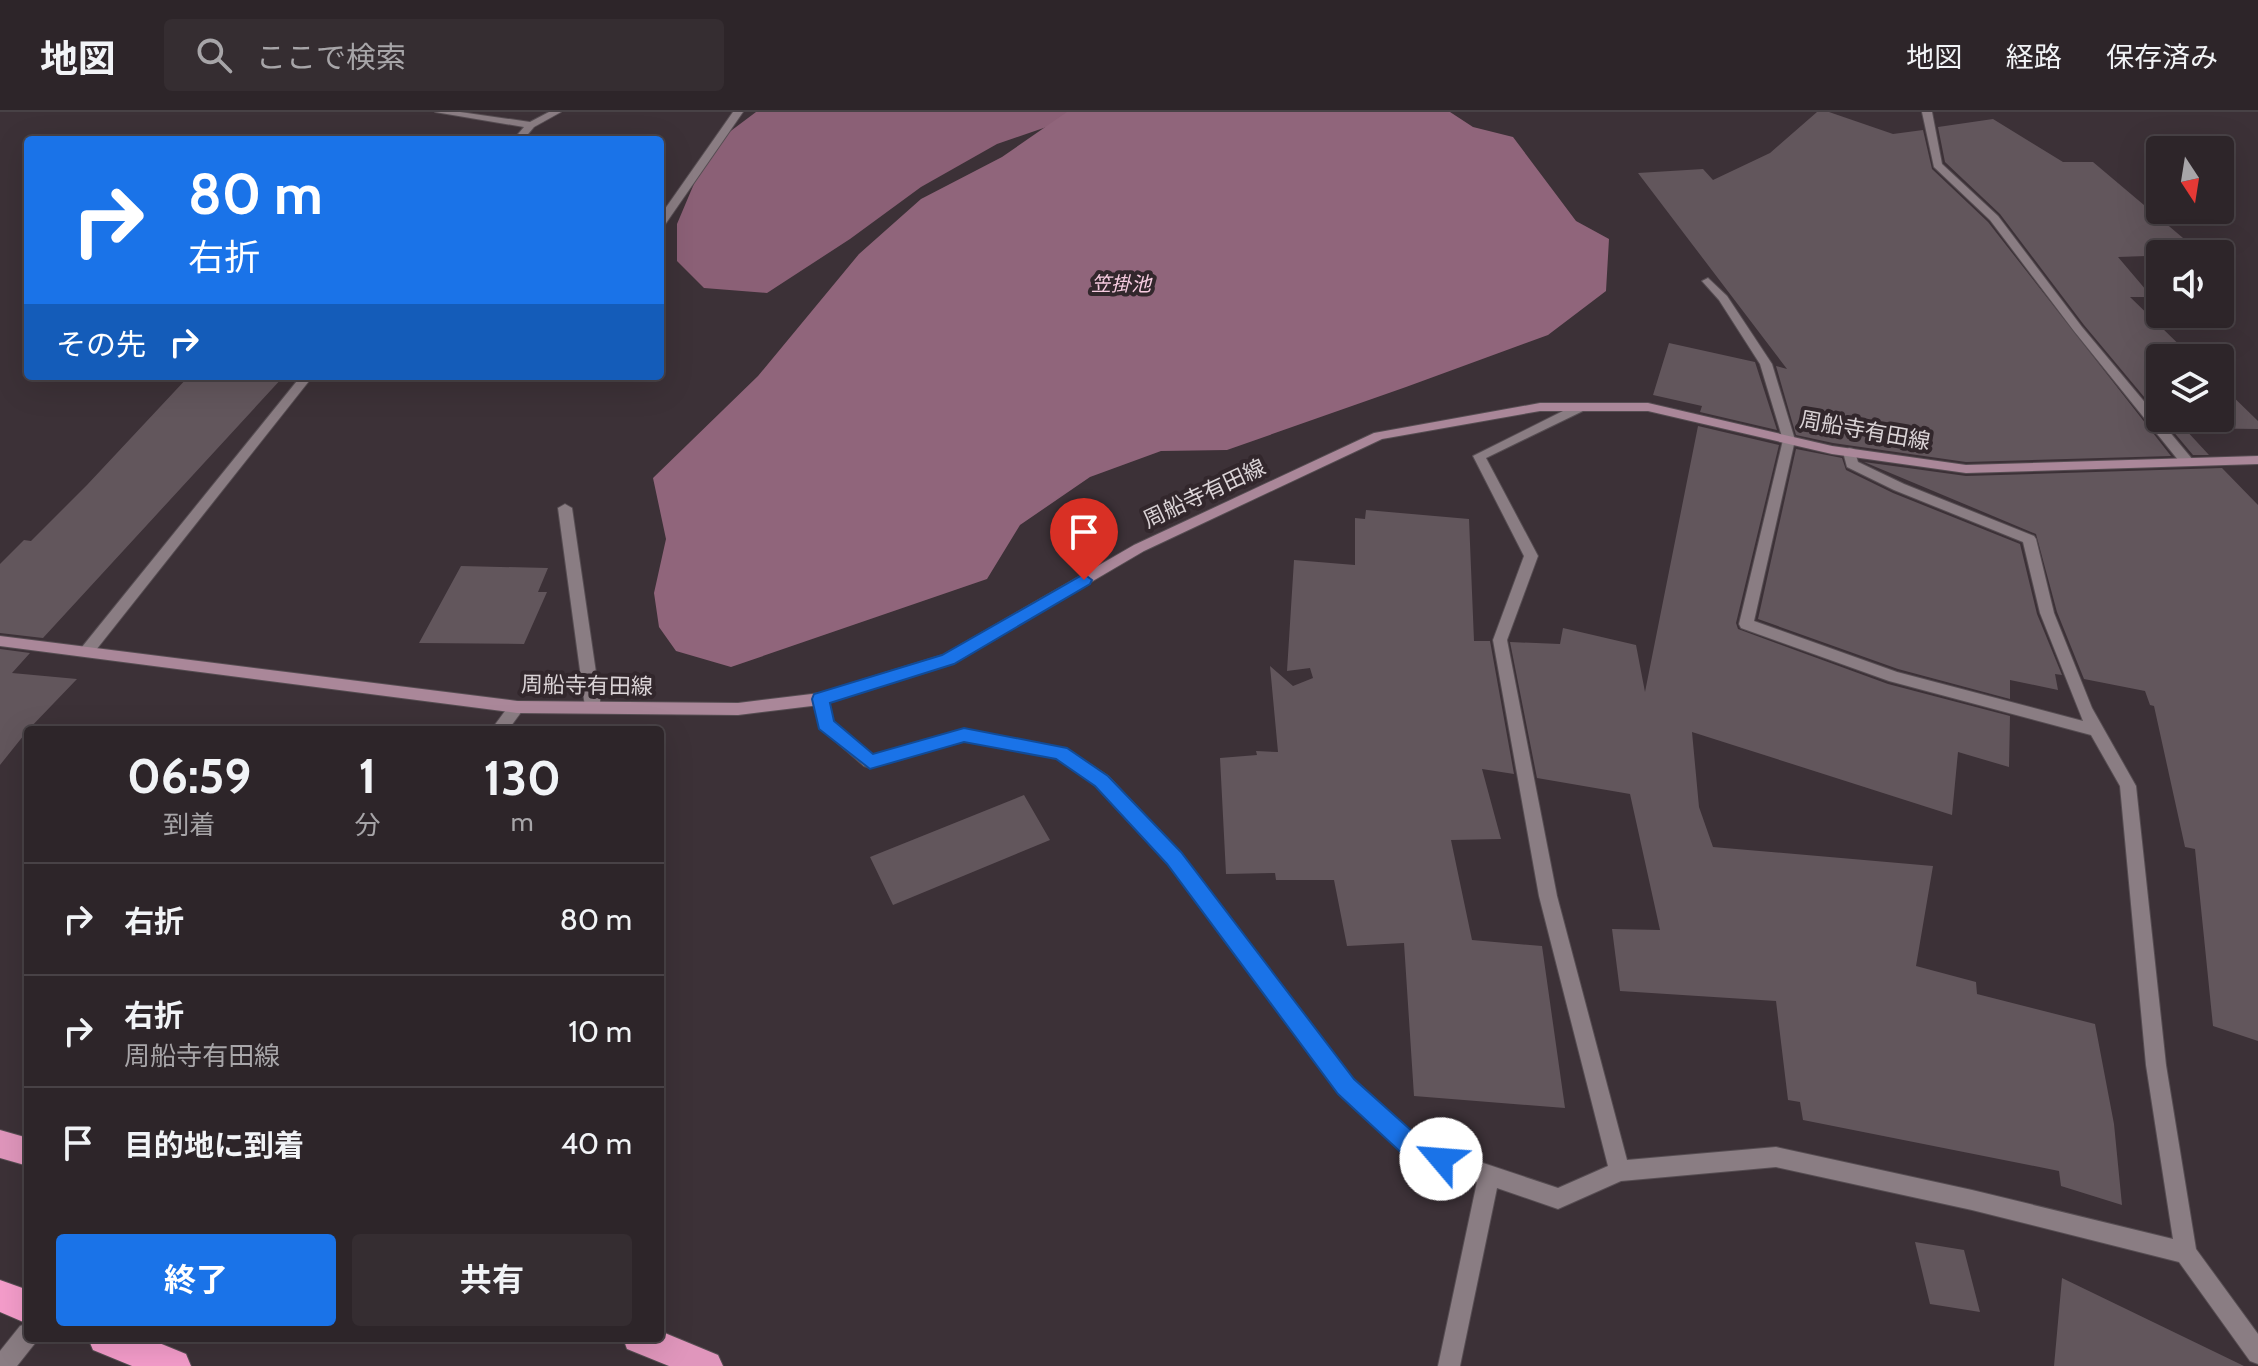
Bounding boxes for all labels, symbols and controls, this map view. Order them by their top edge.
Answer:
search box [164,19,724,91]
icon: search [192,33,236,77]
text: 地図 [40,35,116,82]
text: ここで検索 [256,39,406,76]
text: 地図 [1906,40,1962,74]
text: 経路 [2006,40,2062,74]
text: 保存済み [2106,40,2218,74]
north arrow [2146,136,2234,224]
map controls [2146,136,2234,432]
text: 80 m [188,160,323,228]
icon: right [56,168,160,272]
text: 右折 [188,235,260,279]
button: sound [2146,240,2234,328]
water label: 笠掛池 [1091,272,1153,296]
icon: right [162,320,206,364]
text: その先 [56,326,146,363]
button: layers [2146,344,2234,432]
street label: 周船寺有田線 [1798,406,1932,455]
street label: 周船寺有田線 [1139,453,1270,534]
pin [1050,498,1118,580]
icon: arrive [1062,510,1106,554]
street label: 周船寺有田線 [521,671,653,700]
text: 06:59 [127,747,251,805]
text: 1 [359,747,376,805]
text: 130 [483,749,561,807]
text: m [511,806,534,838]
text: 到着 [163,809,215,841]
text: 分 [354,809,380,841]
icon: right [56,897,100,941]
text: 80 m [560,901,632,938]
text: 右折 [124,903,184,940]
text: 右折 [124,997,184,1034]
icon: right [56,1009,100,1053]
text: 10 m [568,1013,632,1050]
text: 周船寺有田線 [124,1040,280,1072]
position arrow [1399,1117,1483,1201]
icon: arrive [56,1121,100,1165]
text: 40 m [561,1125,632,1162]
text: 目的地に到着 [124,1127,304,1164]
button: 終了 [56,1234,336,1326]
button: 共有 [352,1234,632,1326]

